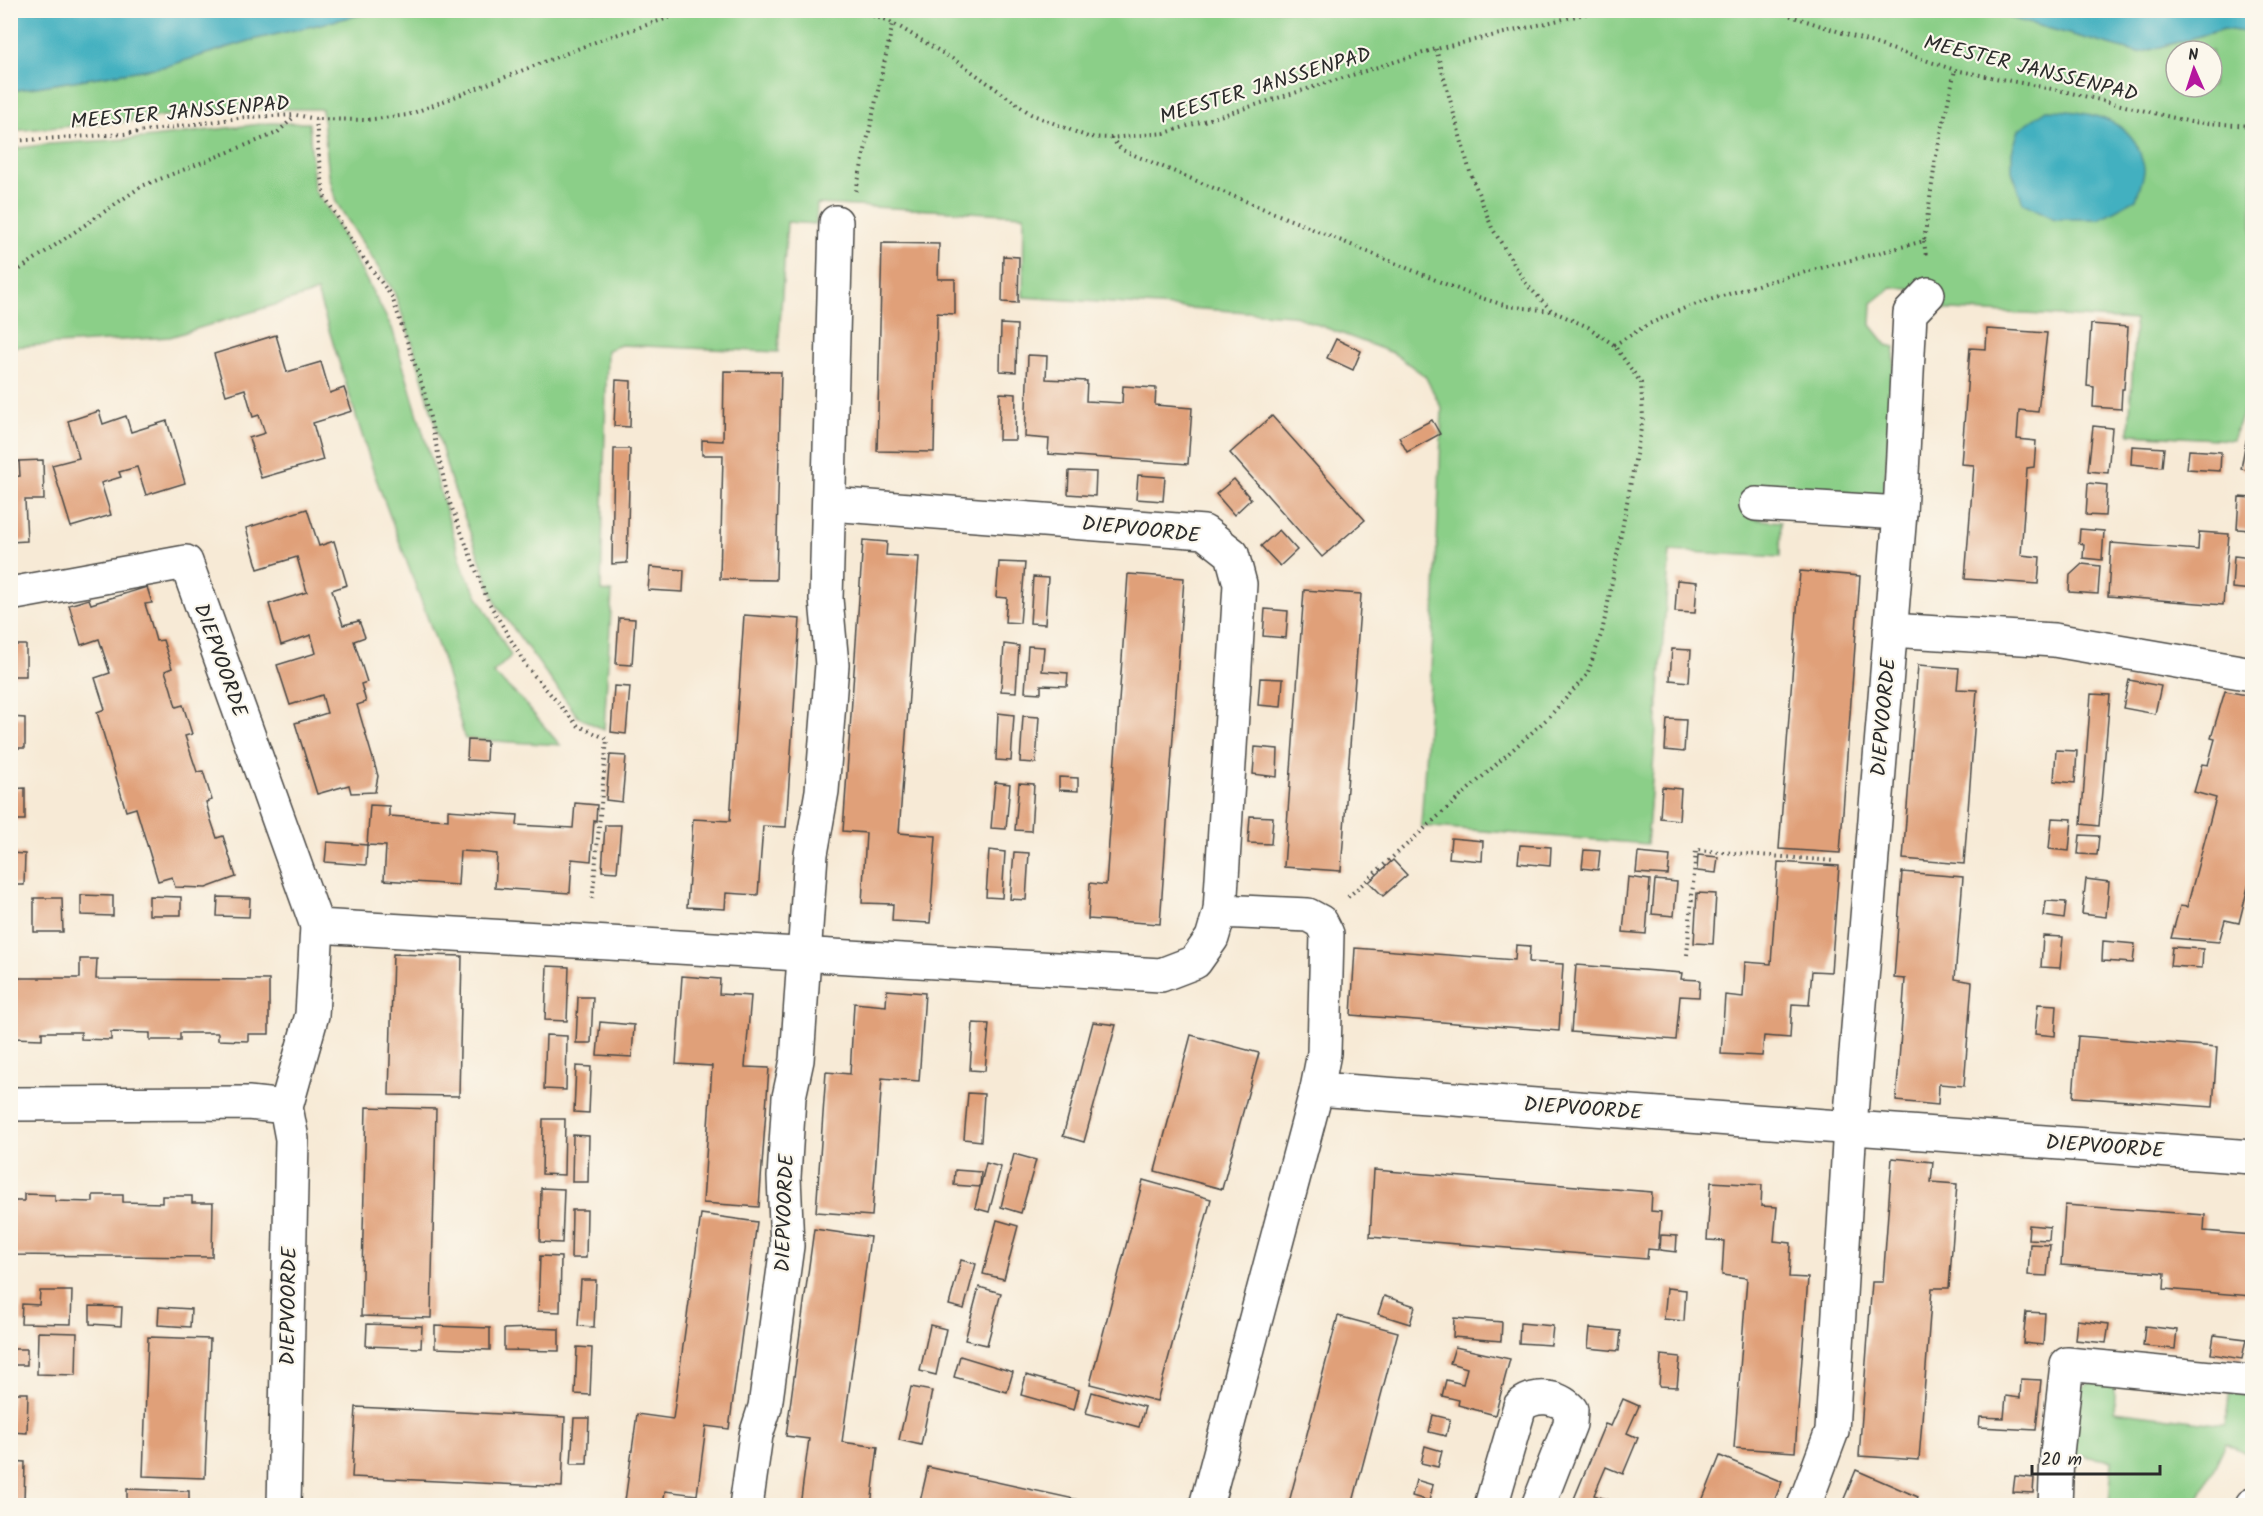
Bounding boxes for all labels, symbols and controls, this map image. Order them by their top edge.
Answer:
street label: MEESTER JANSSENPAD [1920,27,2141,112]
street label: MEESTER JANSSENPAD [1156,39,1375,134]
north arrow [2164,39,2224,99]
text: N [2188,43,2199,68]
street label: MEESTER JANSSENPAD [69,87,291,140]
street label: DIEPVOORDE [1080,508,1202,553]
street label: DIEPVOORDE [184,599,256,723]
street label: DIEPVOORDE [1863,656,1906,778]
street label: DIEPVOORDE [1523,1089,1644,1130]
street label: DIEPVOORDE [2045,1127,2166,1168]
street label: DIEPVOORDE [767,1152,804,1273]
street label: DIEPVOORDE [272,1246,307,1366]
scale bar [2032,1438,2160,1476]
text: 20 m [2041,1446,2082,1475]

